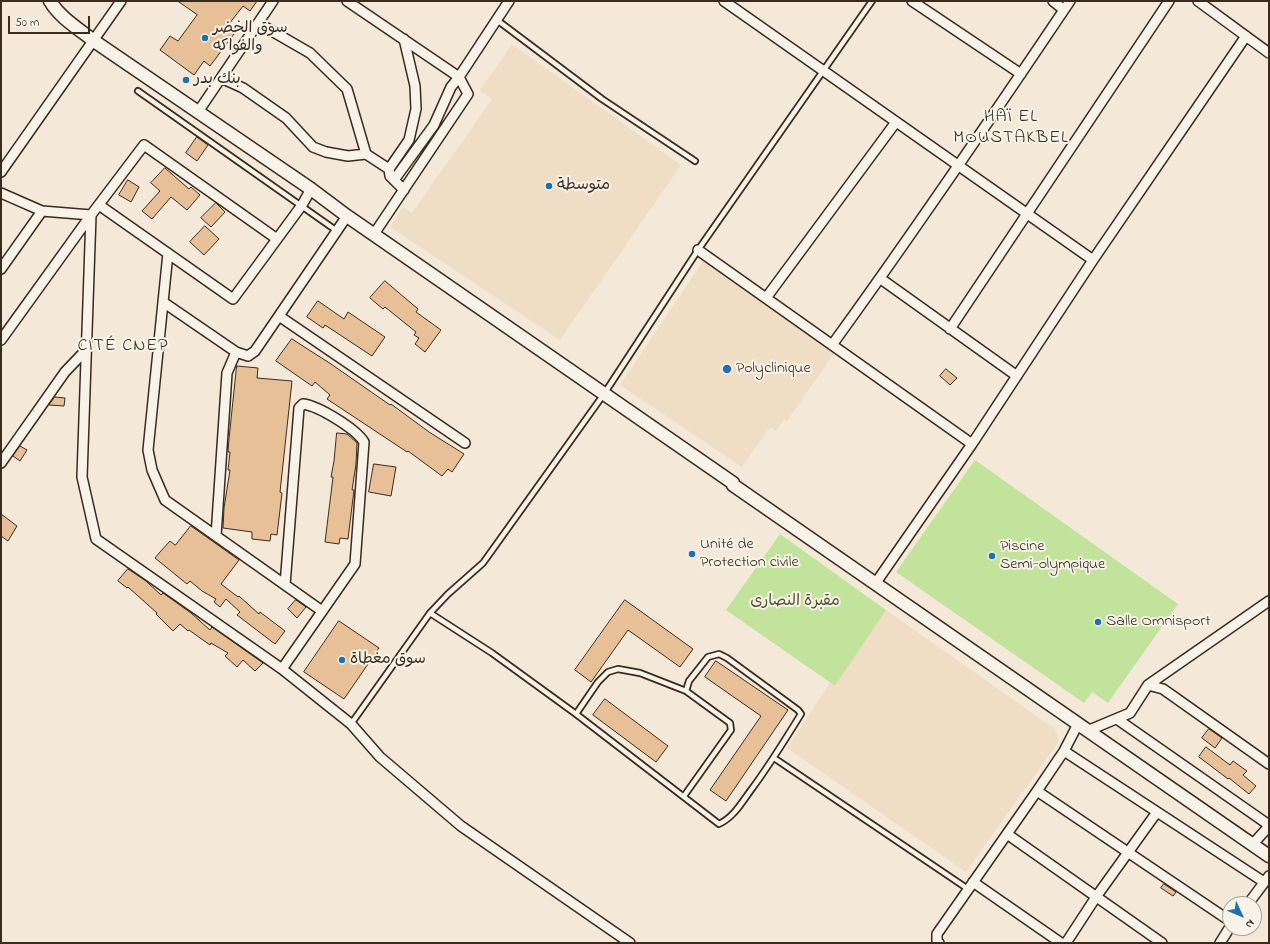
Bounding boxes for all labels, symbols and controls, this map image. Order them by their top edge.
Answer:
scale bar [10,8,92,34]
text: 50 m [15,14,39,32]
place label: سوق الخضر والفواكه [213,19,288,57]
marker: سوق الخضر والفواكه [200,33,210,43]
place label: بنك بدر [194,70,241,90]
marker: بنك بدر [181,75,191,85]
district label: HAÏ EL MOUSTAKBEL [953,107,1069,150]
place label: متوسطة [557,176,610,196]
marker: متوسطة [544,181,554,191]
district label: CITÉ CNEP [77,336,169,358]
place label: Polyclinique [736,359,811,379]
marker: Polyclinique [721,363,733,375]
place label: Unité de Protection civile [700,535,799,573]
place label: Piscine Semi-olympique [1000,537,1105,575]
marker: Unité de Protection civile [687,549,697,559]
marker: Piscine Semi-olympique [987,551,997,561]
park label: مقبرة النصارى [750,592,840,612]
place label: Salle Omnisport [1106,612,1211,632]
marker: Salle Omnisport [1093,617,1103,627]
place label: سوق مغطاة [350,650,426,670]
marker: سوق مغطاة [337,655,347,665]
north arrow [1222,896,1262,936]
text: N [1242,915,1258,932]

